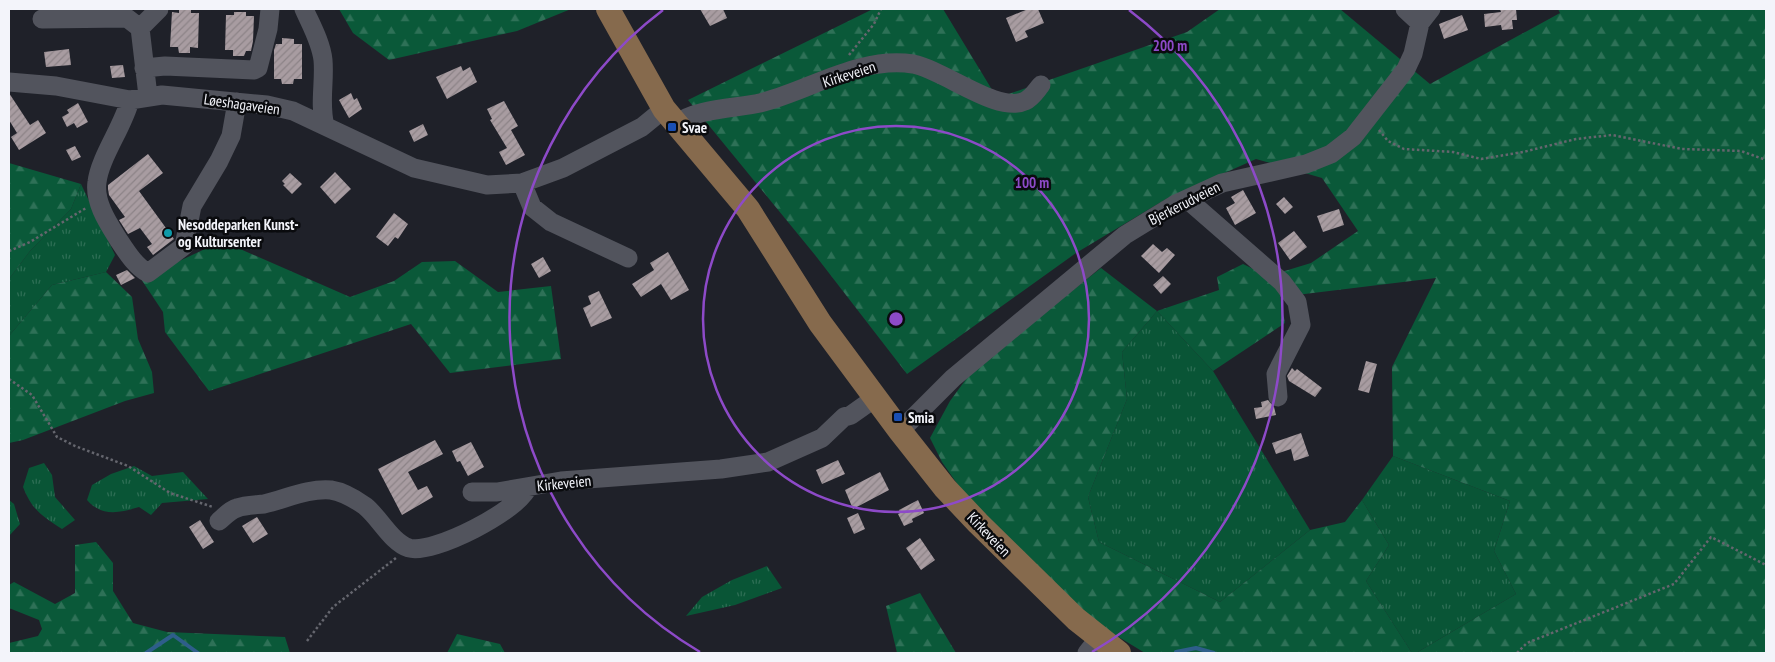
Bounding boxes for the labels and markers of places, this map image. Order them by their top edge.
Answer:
place label: Svae [682,118,707,137]
marker: Svae [666,121,678,133]
place label: Nesoddeparken Kunst- og Kultursenter [178,215,299,251]
marker: Nesoddeparken Kunst- og Kultursenter [162,227,174,239]
centre of rings [887,310,905,328]
place label: Smia [908,408,934,427]
marker: Smia [892,411,904,423]

